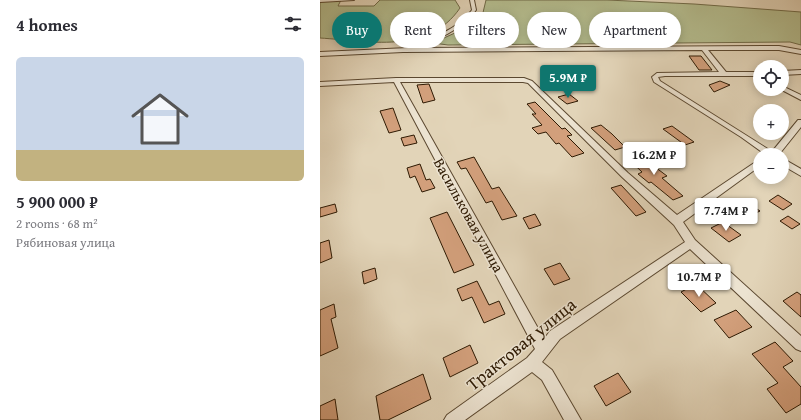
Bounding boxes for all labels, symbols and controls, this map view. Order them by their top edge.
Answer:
text: 4 homes [16,12,78,37]
chip: Buy [332,12,382,48]
chip: Rent [390,12,446,48]
chip: Filters [454,12,519,48]
chip: New [527,12,581,48]
chip: Apartment [589,12,681,48]
icon: filters [282,13,304,35]
map controls [753,60,789,184]
button: locate [753,60,789,96]
pin: 5.9M ₽ [535,65,601,99]
text: 5.9M ₽ [549,68,587,87]
icon: home [124,83,196,155]
button: + [753,104,789,140]
pin: 16.2M ₽ [617,142,691,176]
text: 16.2M ₽ [632,145,676,164]
button: − [753,148,789,184]
street label: Васильковая улица [429,154,510,277]
text: 5 900 000 ₽ [16,189,98,214]
pin: 7.74M ₽ [689,198,763,232]
text: 7.74M ₽ [704,201,748,220]
text: 2 rooms · 68 m² [16,214,98,233]
text: Рябиновая улица [16,233,115,252]
pin: 10.7M ₽ [662,264,736,298]
text: 10.7M ₽ [677,267,721,286]
street label: Трактовая улица [460,291,582,397]

